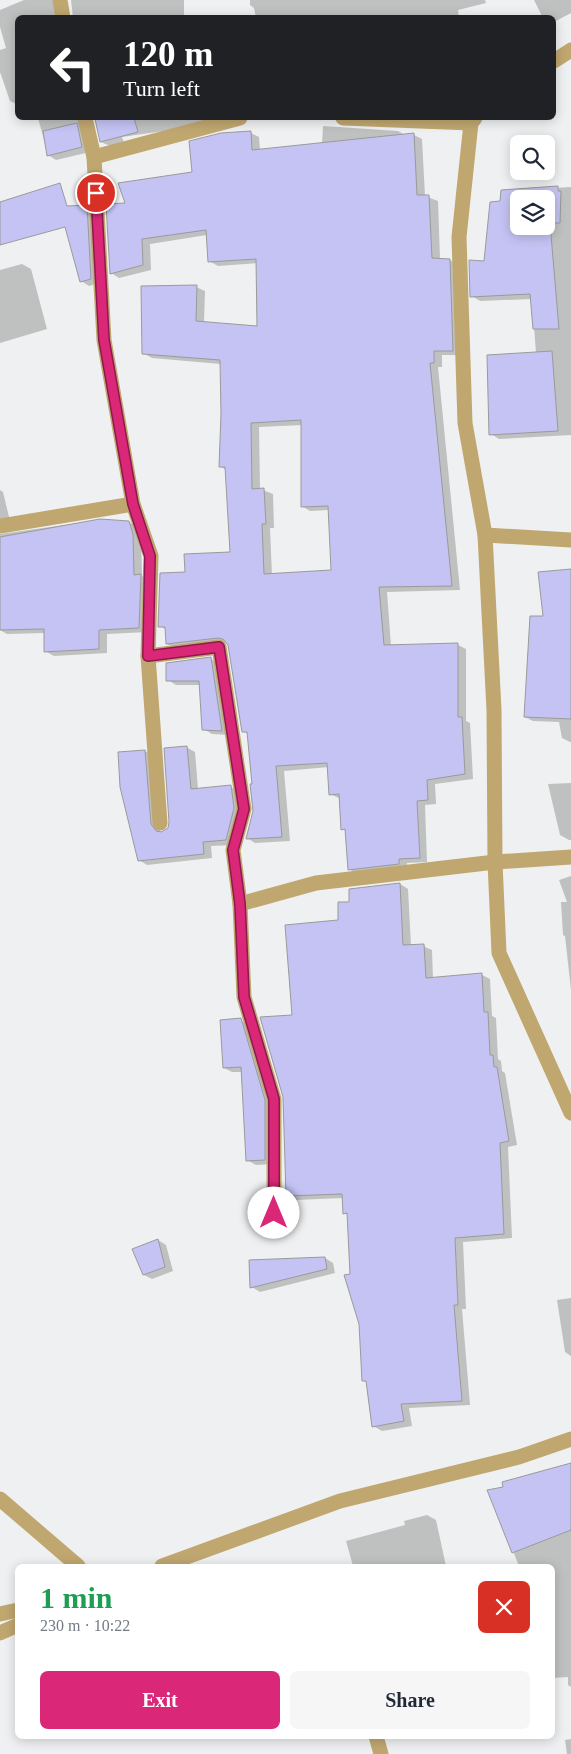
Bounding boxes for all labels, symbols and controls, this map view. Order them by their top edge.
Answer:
icon: left [40,35,105,100]
text: 120 m [123,35,213,74]
text: Turn left [123,76,200,101]
map controls [510,135,555,235]
button: search [510,135,555,180]
pin [75,172,117,214]
icon: arrive [82,179,110,207]
button: layers [510,190,555,235]
position arrow [247,1186,299,1238]
text: 1 min [40,1581,113,1614]
button: close [478,1581,530,1633]
text: 230 m · 10:22 [40,1617,130,1634]
button: Exit [40,1671,280,1729]
button: Share [290,1671,530,1729]

